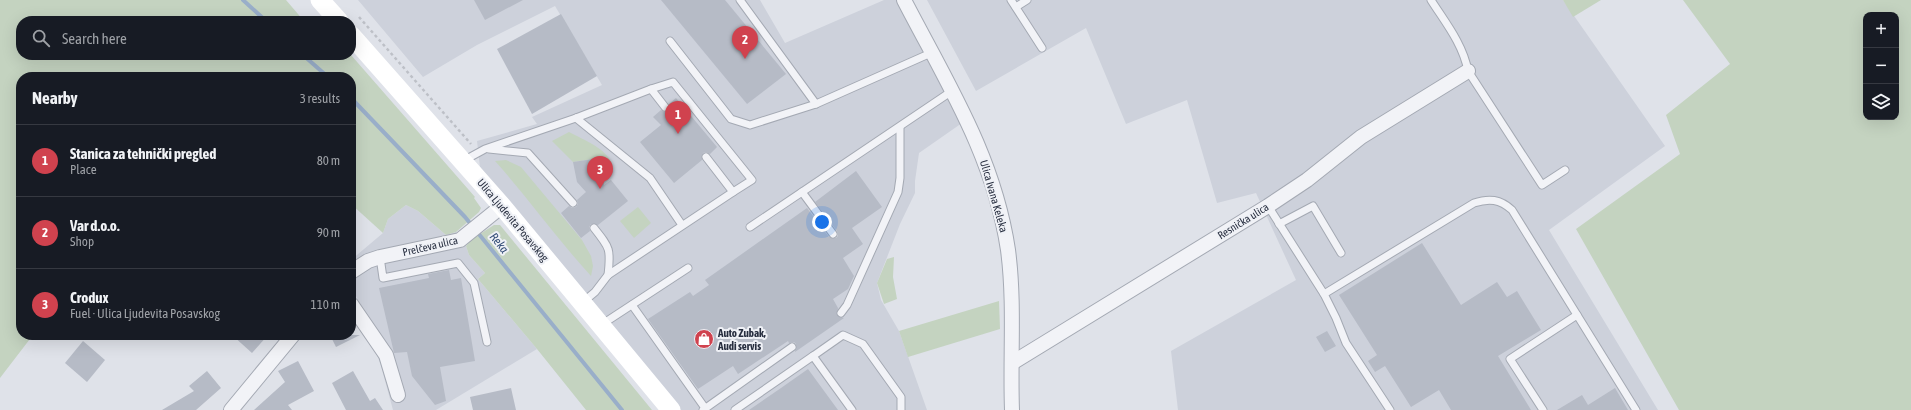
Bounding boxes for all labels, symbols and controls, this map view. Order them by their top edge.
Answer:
map controls [1863,12,1899,120]
button: + [1863,12,1899,48]
search box [16,16,356,60]
pin: 2 [732,26,758,59]
icon: search [30,27,52,49]
text: Search here [62,30,127,47]
button: − [1863,48,1899,84]
button: layers [1863,84,1899,120]
text: Nearby [32,88,78,108]
text: 3 results [300,91,340,106]
pin: 1 [665,101,691,134]
text: Stanica za tehnički pregled [70,145,216,162]
text: 1 [42,153,48,168]
text: 80 m [317,153,340,168]
pin: 3 [587,156,613,189]
street label: Ulica Ivana Keleka [978,158,1010,234]
text: Place [70,162,97,177]
street label: Ulica Ljudevita Posavskog [475,176,551,264]
street label: Resnička ulica [1215,201,1271,241]
your location [812,212,832,232]
text: Var d.o.o. [70,217,120,234]
text: 2 [42,225,48,240]
text: 90 m [317,225,340,240]
water label: Reka [487,230,512,256]
text: Shop [70,234,94,249]
street label: Prelčeva ulica [401,234,459,258]
text: Crodux [70,289,109,306]
text: 3 [42,297,48,312]
text: 110 m [311,297,340,312]
text: Fuel · Ulica Ljudevita Posavskog [70,306,220,321]
place label: Auto Zubak, Audi servis [717,327,766,352]
shop icon: Auto Zubak, Audi servis [693,328,715,350]

